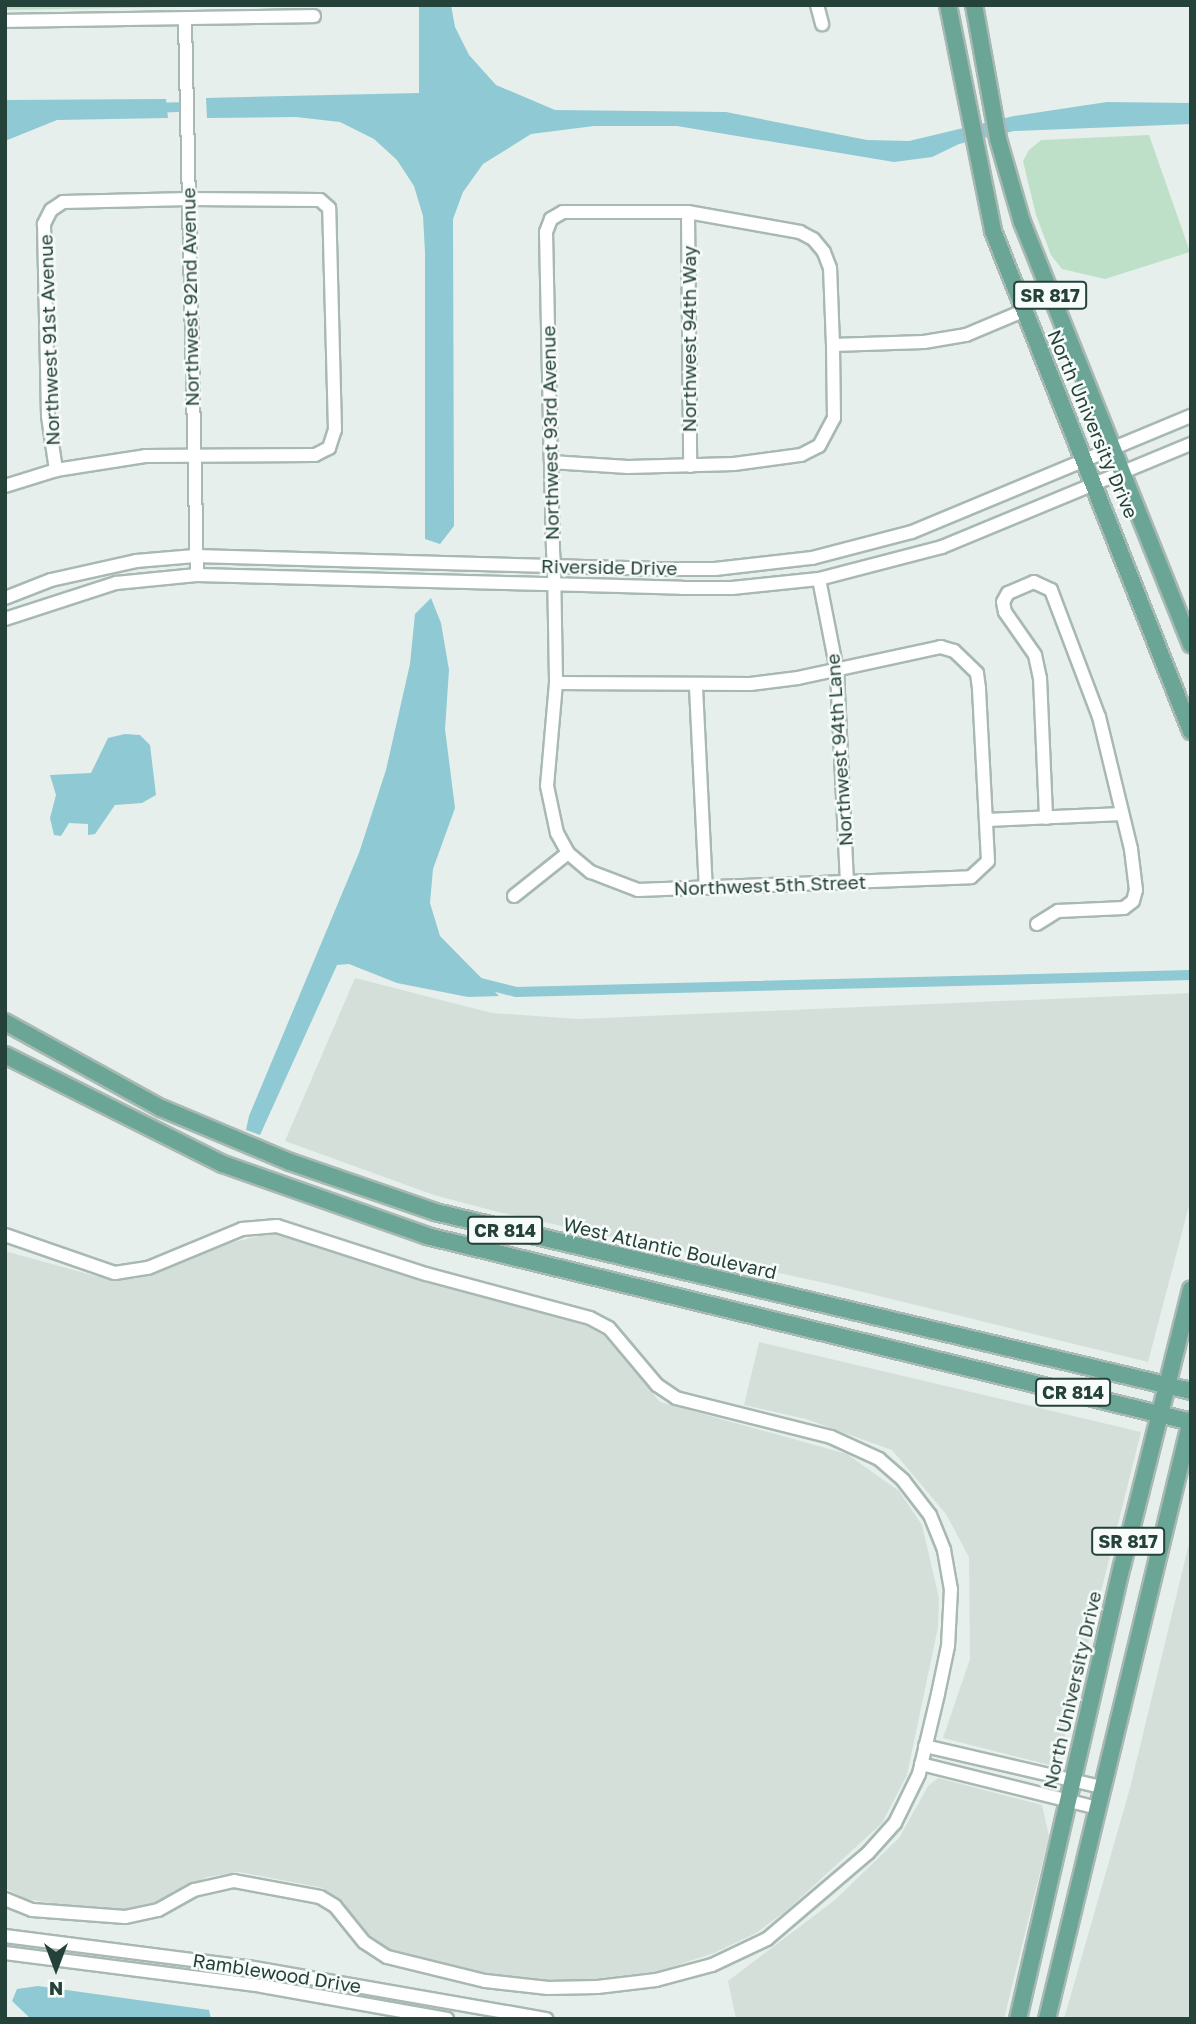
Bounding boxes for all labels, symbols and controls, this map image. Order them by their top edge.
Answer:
street label: Northwest 92nd Avenue [177,187,203,407]
street label: Northwest 91st Avenue [34,234,64,446]
street label: Northwest 94th Way [678,246,700,432]
road number: SR 817 [1012,281,1088,310]
street label: Northwest 93rd Avenue [537,325,563,541]
street label: North University Drive [1043,326,1143,522]
street label: Riverside Drive [541,554,677,580]
street label: Northwest 94th Lane [821,653,857,847]
street label: Northwest 5th Street [673,870,867,900]
street label: West Atlantic Boulevard [561,1212,779,1284]
road number: CR 814 [466,1216,544,1245]
road number: CR 814 [1034,1378,1112,1406]
road number: SR 817 [1090,1526,1166,1556]
street label: North University Drive [1038,1589,1106,1791]
north arrow [21,1933,91,2003]
street label: Ramblewood Drive [191,1948,363,1998]
text: N [49,1978,63,2001]

